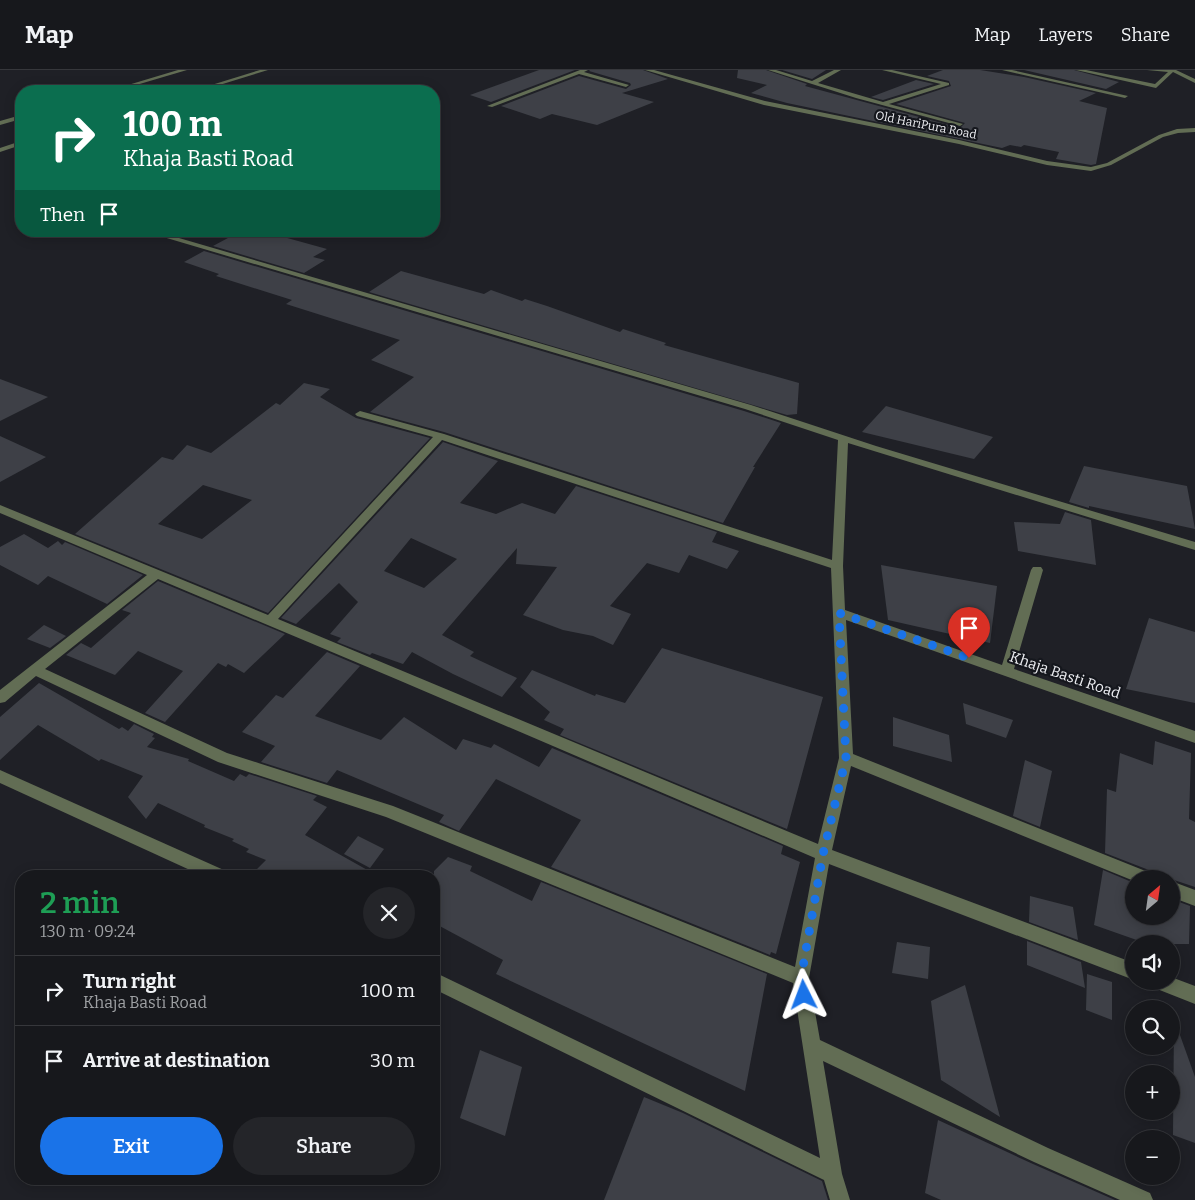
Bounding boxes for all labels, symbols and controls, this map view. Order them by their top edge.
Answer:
text: Map [25,21,74,49]
text: Map [974,24,1010,46]
text: Layers [1038,24,1093,46]
text: Share [1121,24,1170,46]
text: 100 m [123,103,222,145]
icon: right [40,105,105,170]
street label: Old HariPura Road [874,108,978,142]
text: Khaja Basti Road [123,145,294,172]
icon: arrive [95,200,123,228]
text: Then [40,203,85,226]
pin [948,607,990,658]
icon: arrive [955,614,983,642]
street label: Khaja Basti Road [1007,648,1123,702]
north arrow [1125,870,1180,925]
map controls [1125,870,1180,1185]
text: 2 min [40,885,119,921]
button: close [363,887,415,939]
text: 130 m · 09:24 [40,922,135,941]
button: sound [1125,935,1180,990]
position arrow [777,968,829,1020]
text: Turn right [83,970,176,993]
icon: right [40,977,68,1005]
text: 100 m [361,979,415,1002]
text: Khaja Basti Road [83,993,207,1012]
button: search [1125,1000,1180,1055]
icon: arrive [40,1047,68,1075]
text: Arrive at destination [83,1049,270,1072]
text: 30 m [370,1049,415,1072]
button: + [1125,1065,1180,1120]
button: Exit [40,1117,223,1175]
button: Share [233,1117,415,1175]
button: − [1125,1130,1180,1185]

